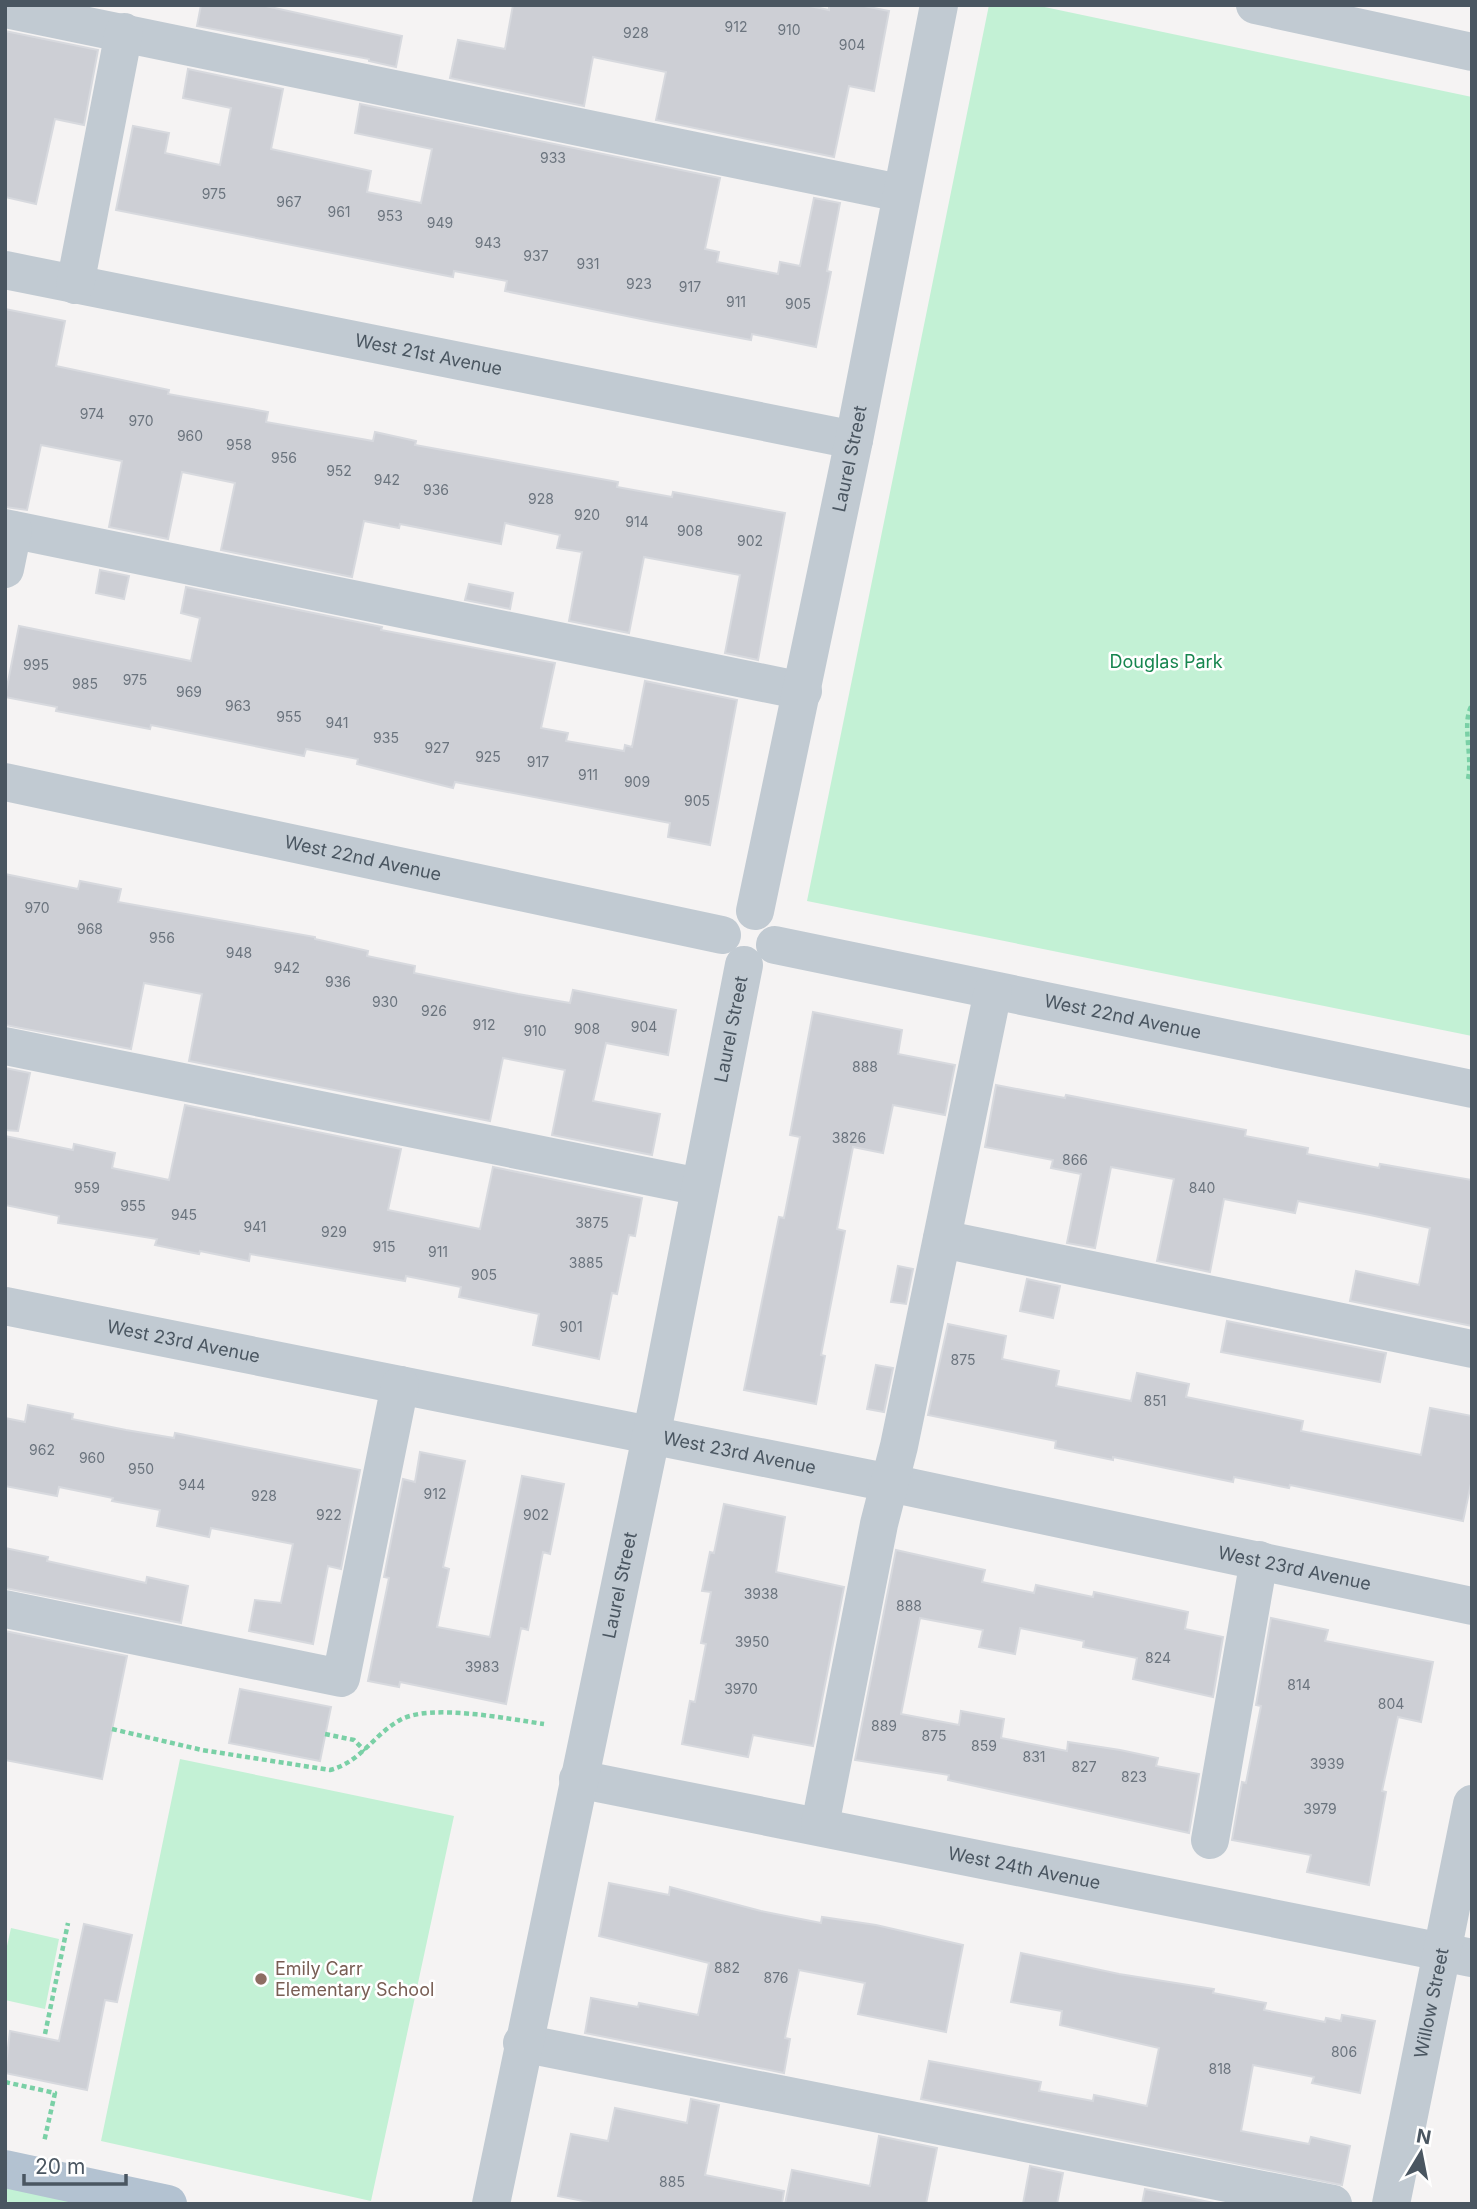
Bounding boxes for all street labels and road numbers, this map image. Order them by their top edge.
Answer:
street label: West 21st Avenue [353,329,504,379]
street label: Laurel Street [828,404,871,514]
street label: West 22nd Avenue [283,831,443,885]
street label: Laurel Street [710,974,752,1084]
street label: West 22nd Avenue [1042,990,1203,1043]
street label: West 23rd Avenue [105,1316,262,1367]
street label: West 23rd Avenue [661,1427,818,1478]
street label: Laurel Street [598,1530,641,1640]
street label: West 23rd Avenue [1216,1542,1373,1594]
street label: West 24th Avenue [946,1842,1102,1893]
street label: Willow Street [1410,1946,1453,2060]

